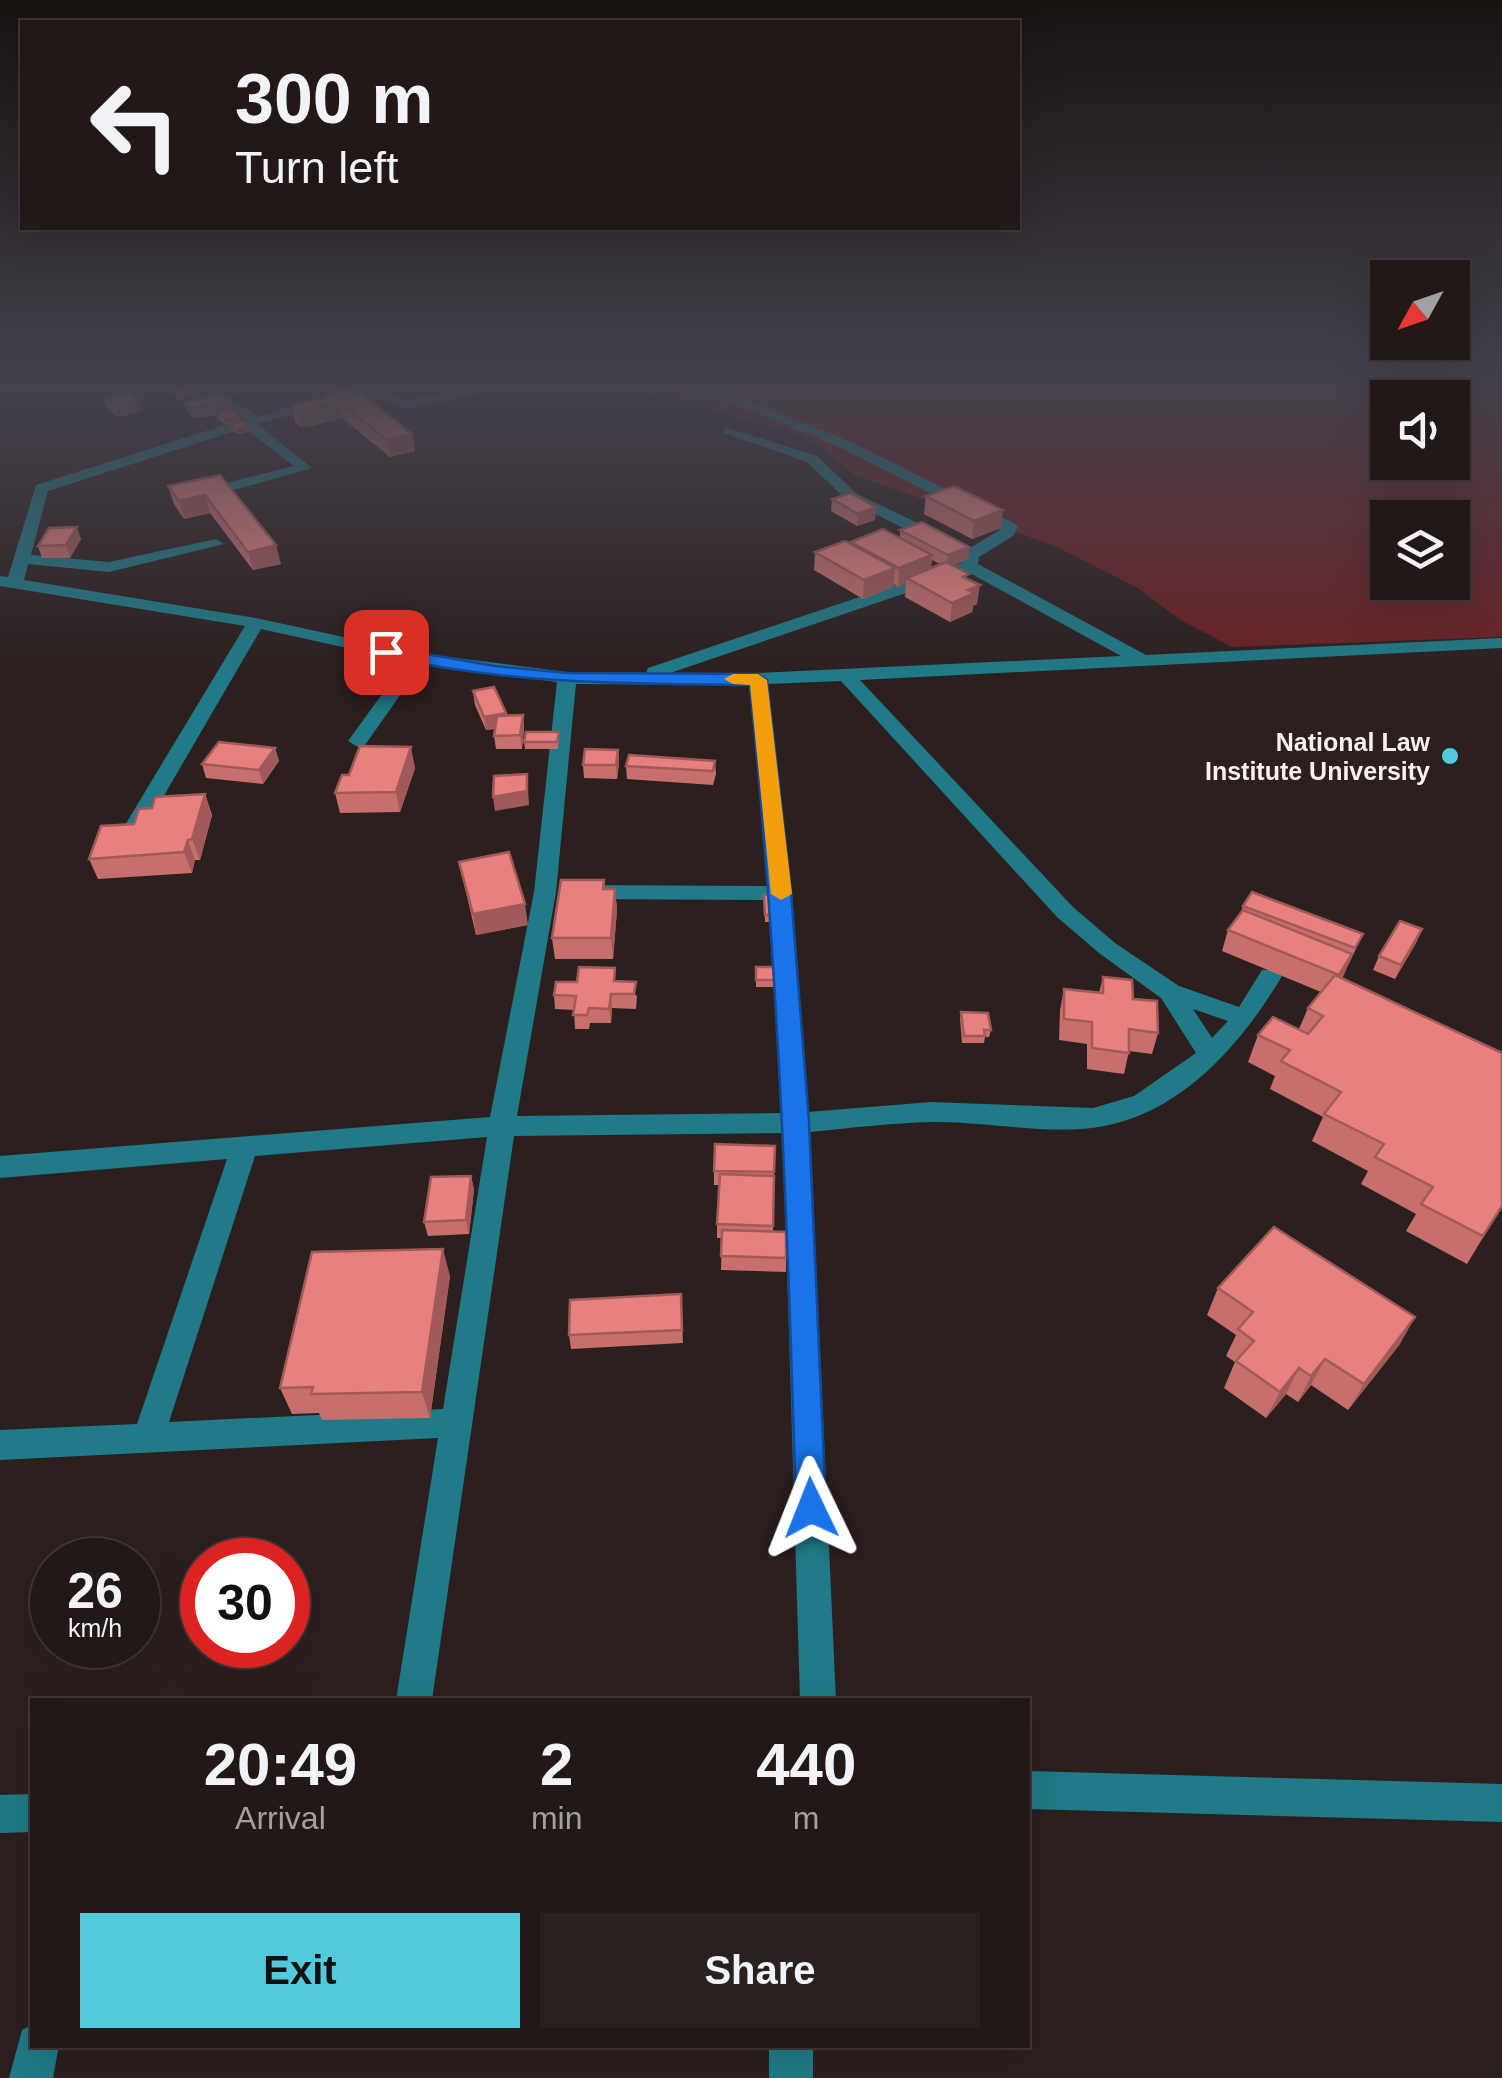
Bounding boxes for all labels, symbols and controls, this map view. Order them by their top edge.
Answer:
icon: left [70,60,200,190]
text: 300 m [235,60,433,138]
text: Turn left [235,142,398,193]
north arrow [1370,260,1470,360]
map controls [1370,260,1470,600]
button: sound [1370,380,1470,480]
button: layers [1370,500,1470,600]
pin [344,610,429,695]
icon: arrive [359,625,414,680]
place label: National Law Institute University [1205,728,1431,785]
marker: National Law Institute University [1439,745,1461,767]
position arrow [759,1456,863,1560]
speed limit sign: 30 [180,1538,310,1668]
text: 26 [67,1563,123,1619]
text: km/h [68,1614,122,1642]
text: 20:49 [204,1731,357,1798]
text: 2 [540,1731,573,1798]
text: 440 [756,1731,856,1798]
text: Arrival [235,1800,326,1836]
text: min [531,1800,582,1836]
text: m [793,1800,820,1836]
button: Exit [80,1913,520,2028]
button: Share [540,1913,980,2028]

